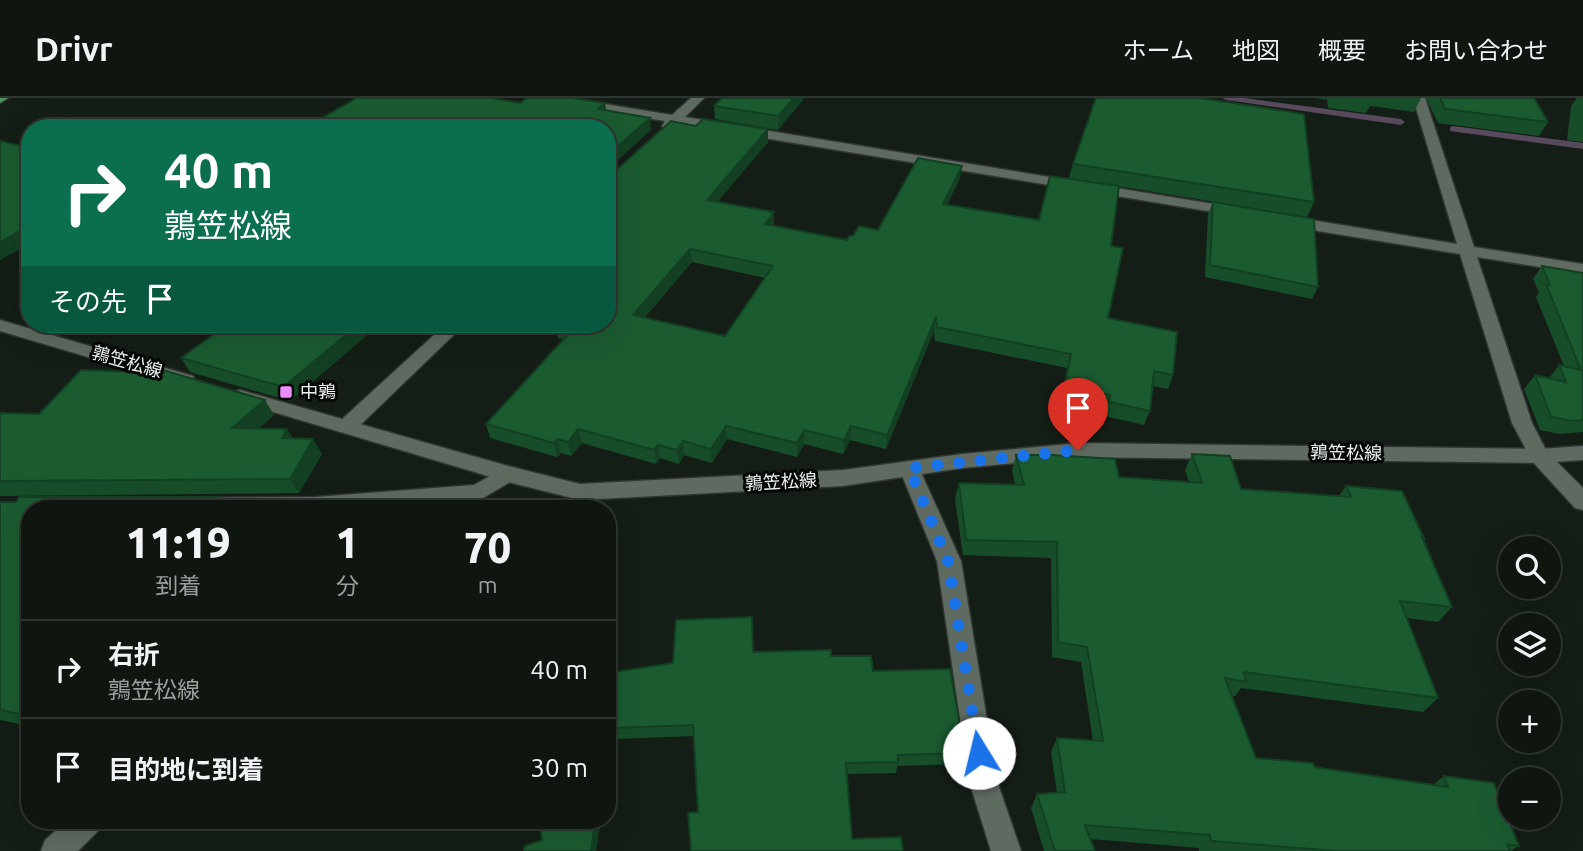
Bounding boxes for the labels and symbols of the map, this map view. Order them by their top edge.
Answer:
street label: 鶉笠松線 [90,342,165,381]
pin [1048,378,1108,450]
place label: 中鶉 [300,381,336,401]
marker: 中鶉 [278,384,294,400]
street label: 鶉笠松線 [1310,441,1382,463]
street label: 鶉笠松線 [744,469,817,493]
position arrow [942,716,1016,790]

